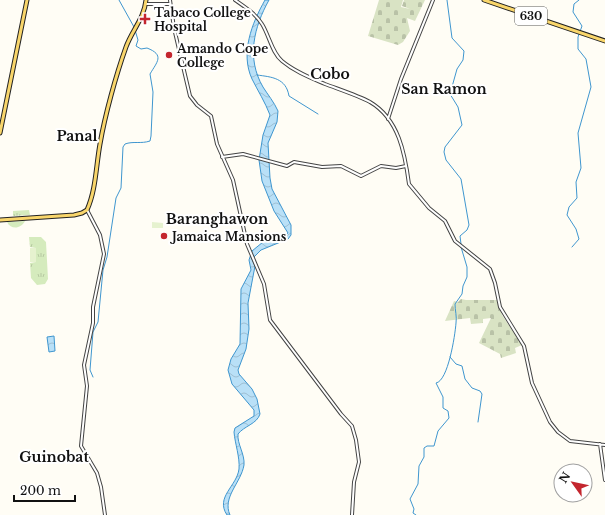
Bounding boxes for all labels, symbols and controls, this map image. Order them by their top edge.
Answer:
place label: Tabaco College Hospital [154,5,251,34]
road number: 630 [515,7,547,25]
marker: Tabaco College Hospital [139,13,151,25]
place label: Amando Cope College [176,41,268,70]
marker: Amando Cope College [164,50,174,60]
district label: Cobo [310,65,350,83]
district label: San Ramon [401,80,487,98]
district label: Panal [56,127,98,145]
district label: Baranghawon [166,210,268,228]
place label: Jamaica Mansions [169,229,287,244]
marker: Jamaica Mansions [159,231,169,241]
district label: Guinobat [19,448,89,466]
north arrow [553,463,593,503]
text: N [556,469,574,486]
scale bar [14,477,75,503]
text: 200 m [20,483,61,498]

